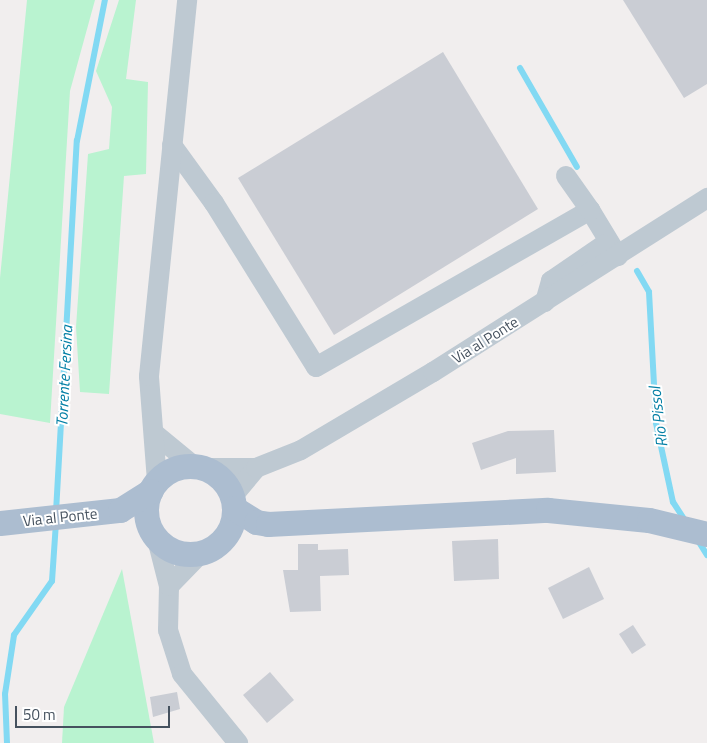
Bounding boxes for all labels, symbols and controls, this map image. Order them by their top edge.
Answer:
street label: Via al Ponte [449,313,521,367]
water label: Torrente Fersina [52,325,76,427]
water label: Rio Pissol [645,386,671,448]
street label: Via al Ponte [22,504,98,530]
scale bar [18,696,172,728]
text: 50 m [23,703,56,726]

